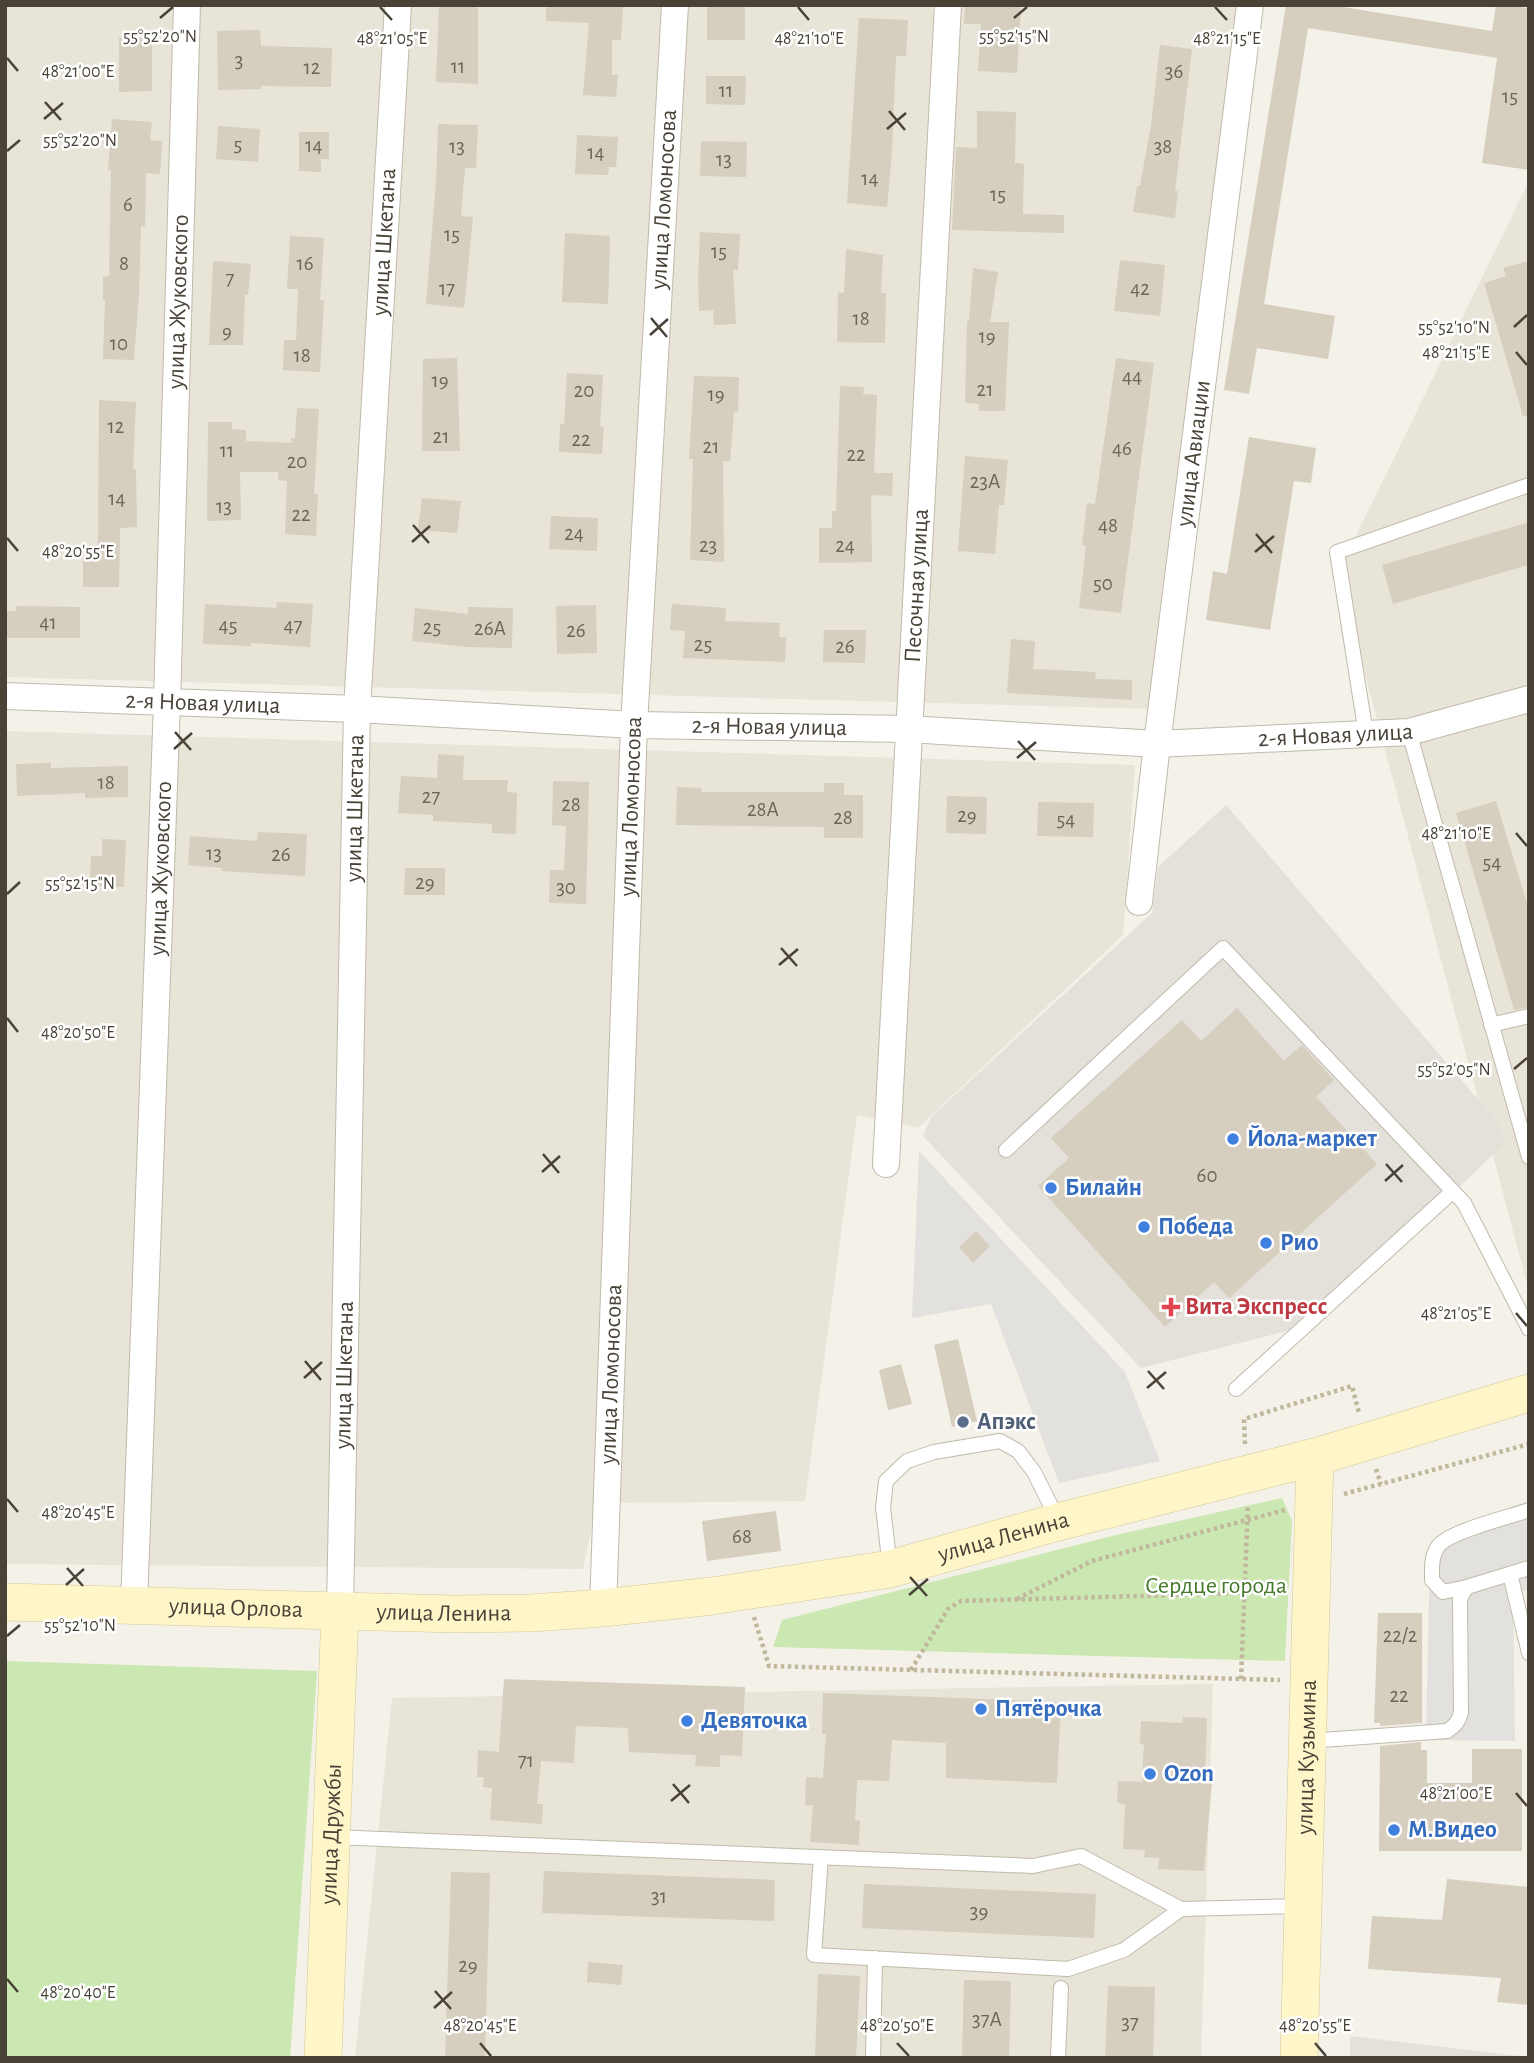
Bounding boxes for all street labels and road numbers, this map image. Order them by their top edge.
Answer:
street label: улица Ломоносова [647,109,681,291]
street label: улица Шкетана [368,167,400,318]
street label: улица Жуковского [164,214,193,390]
street label: улица Авиации [1172,379,1215,529]
street label: Песочная улица [901,508,933,664]
street label: 2-я Новая улица [125,688,281,718]
street label: 2-я Новая улица [691,714,847,740]
street label: улица Ломоносова [616,716,646,898]
street label: 2-я Новая улица [1257,720,1414,751]
street label: улица Шкетана [342,734,369,883]
street label: улица Жуковского [146,781,176,957]
street label: улица Ломоносова [596,1284,626,1466]
street label: улица Шкетана [331,1301,358,1450]
street label: улица Ленина [934,1508,1072,1567]
street label: улица Орлова [168,1594,303,1622]
street label: улица Ленина [375,1600,511,1626]
street label: улица Кузьмина [1293,1679,1321,1836]
street label: улица Дружбы [317,1763,346,1906]

